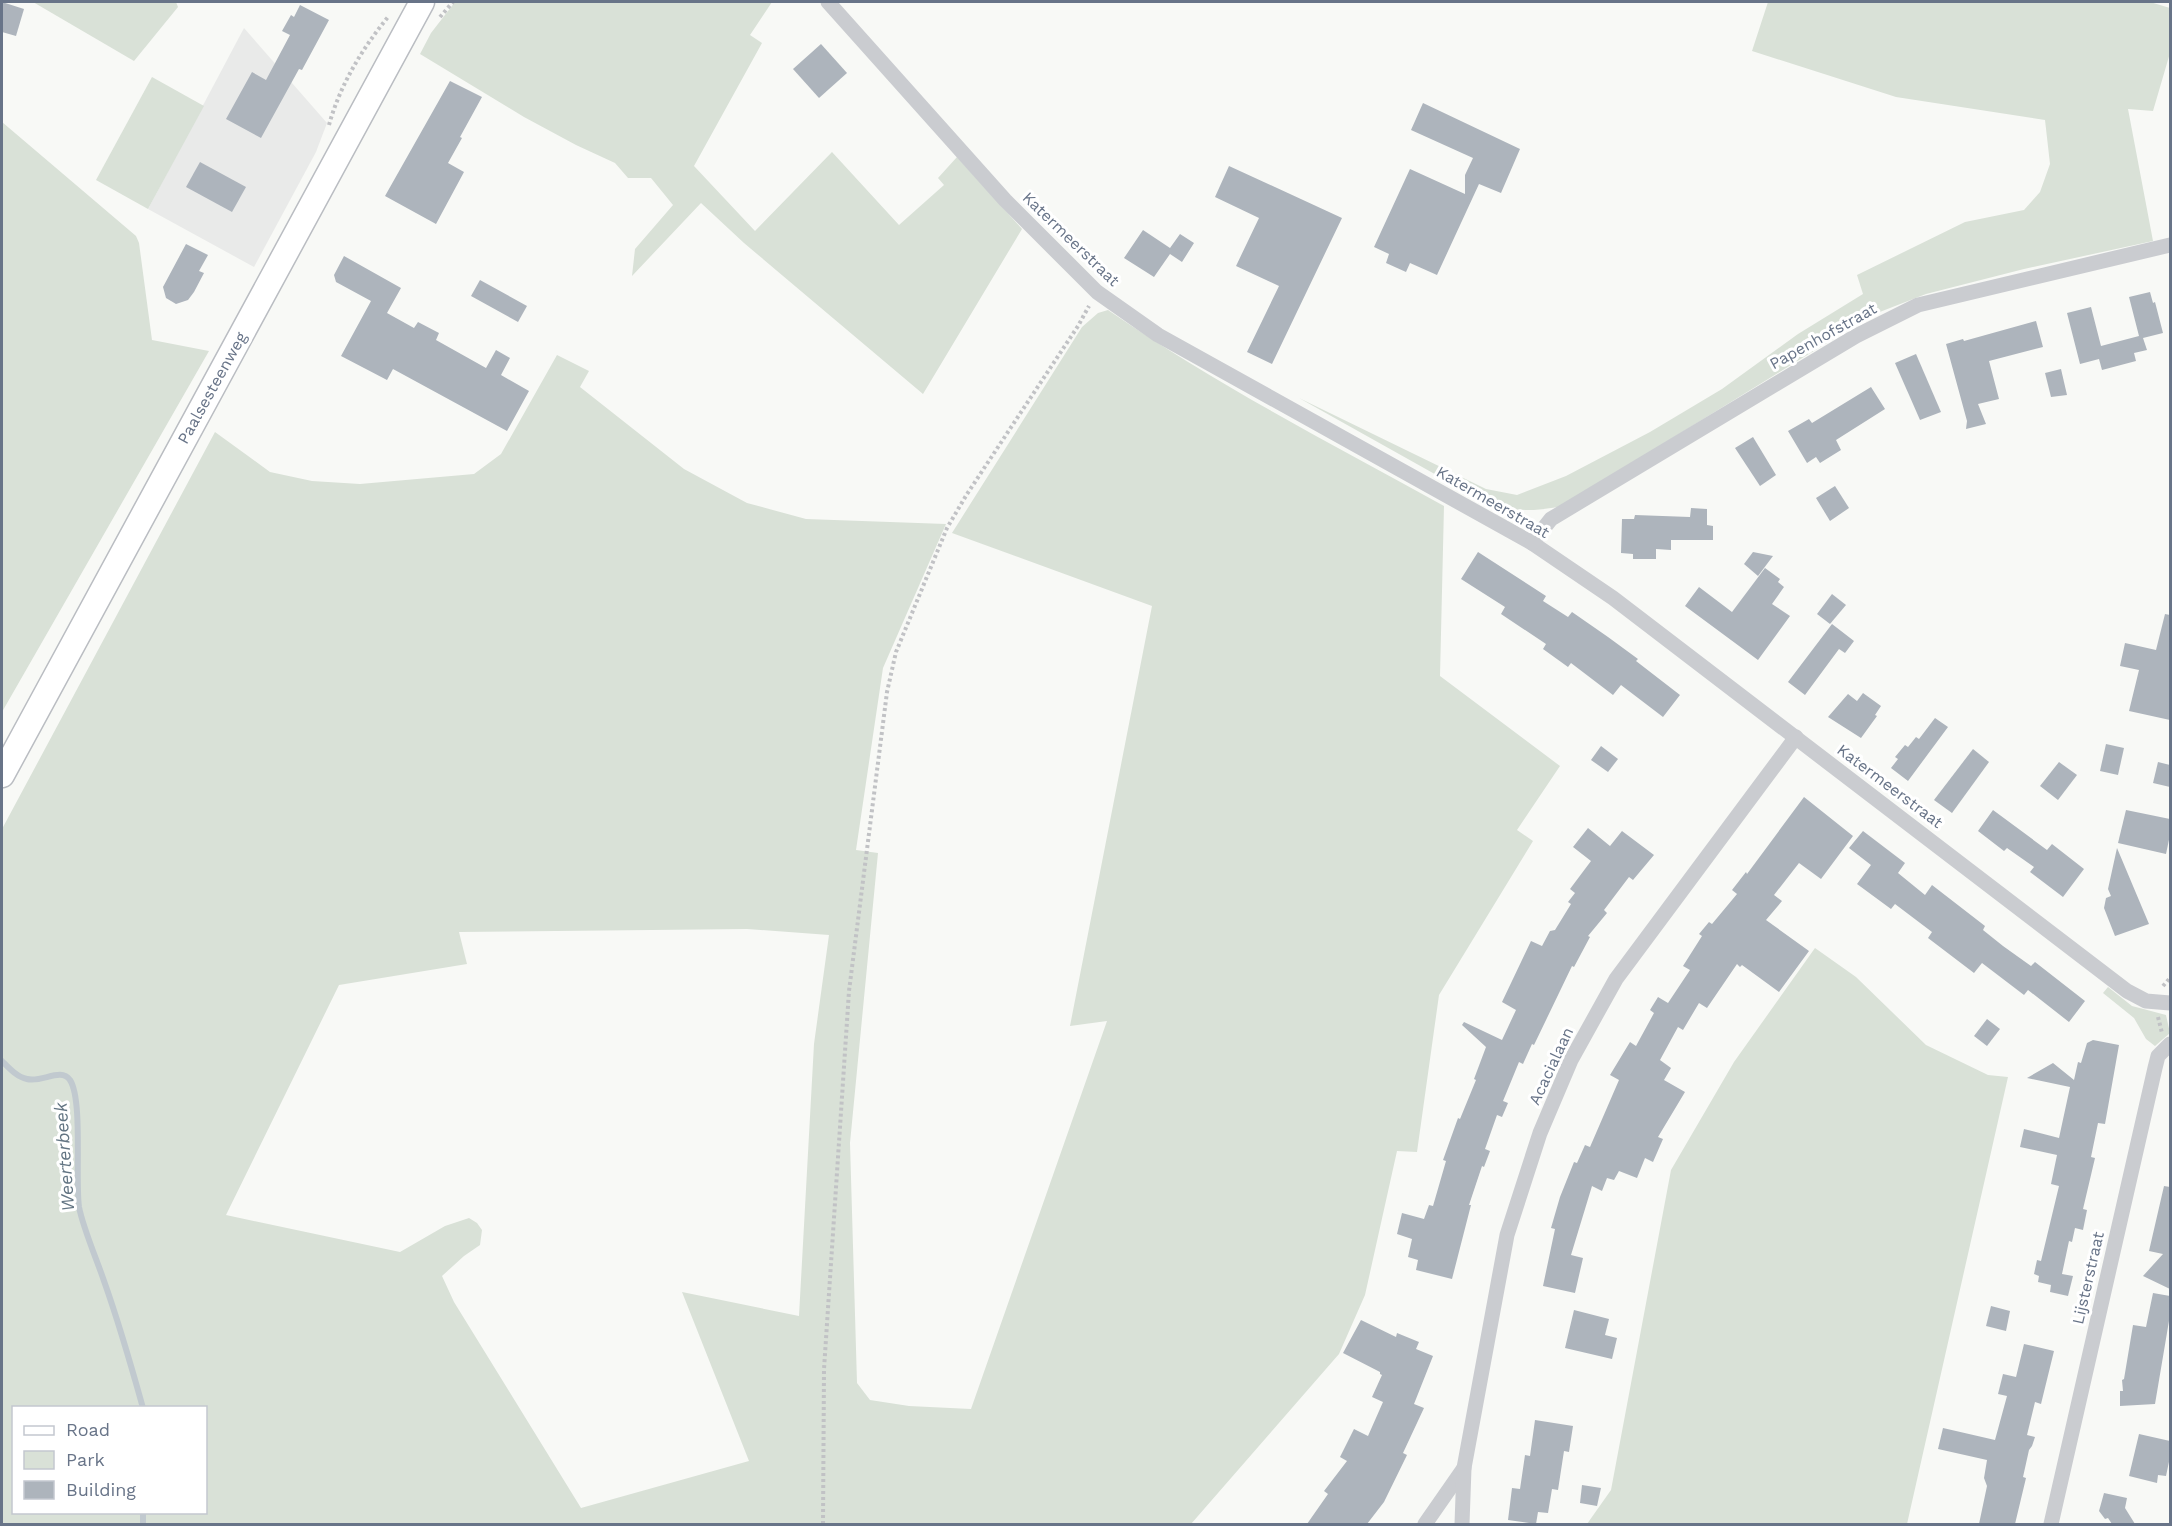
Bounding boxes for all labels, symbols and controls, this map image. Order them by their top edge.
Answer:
street label: Katermeerstraat [1019,188,1124,290]
street label: Papenhofstraat [1766,299,1880,373]
street label: Paalsesteenweg [173,328,251,447]
street label: Katermeerstraat [1433,462,1553,542]
street label: Katermeerstraat [1833,740,1947,832]
street label: Acacialaan [1525,1024,1577,1108]
water label: Weerterbeek [50,1101,78,1212]
street label: Lijsterstraat [2068,1229,2108,1326]
legend [12,1406,207,1514]
text: Road [66,1419,110,1440]
text: Park [66,1449,105,1470]
text: Building [66,1479,136,1500]

